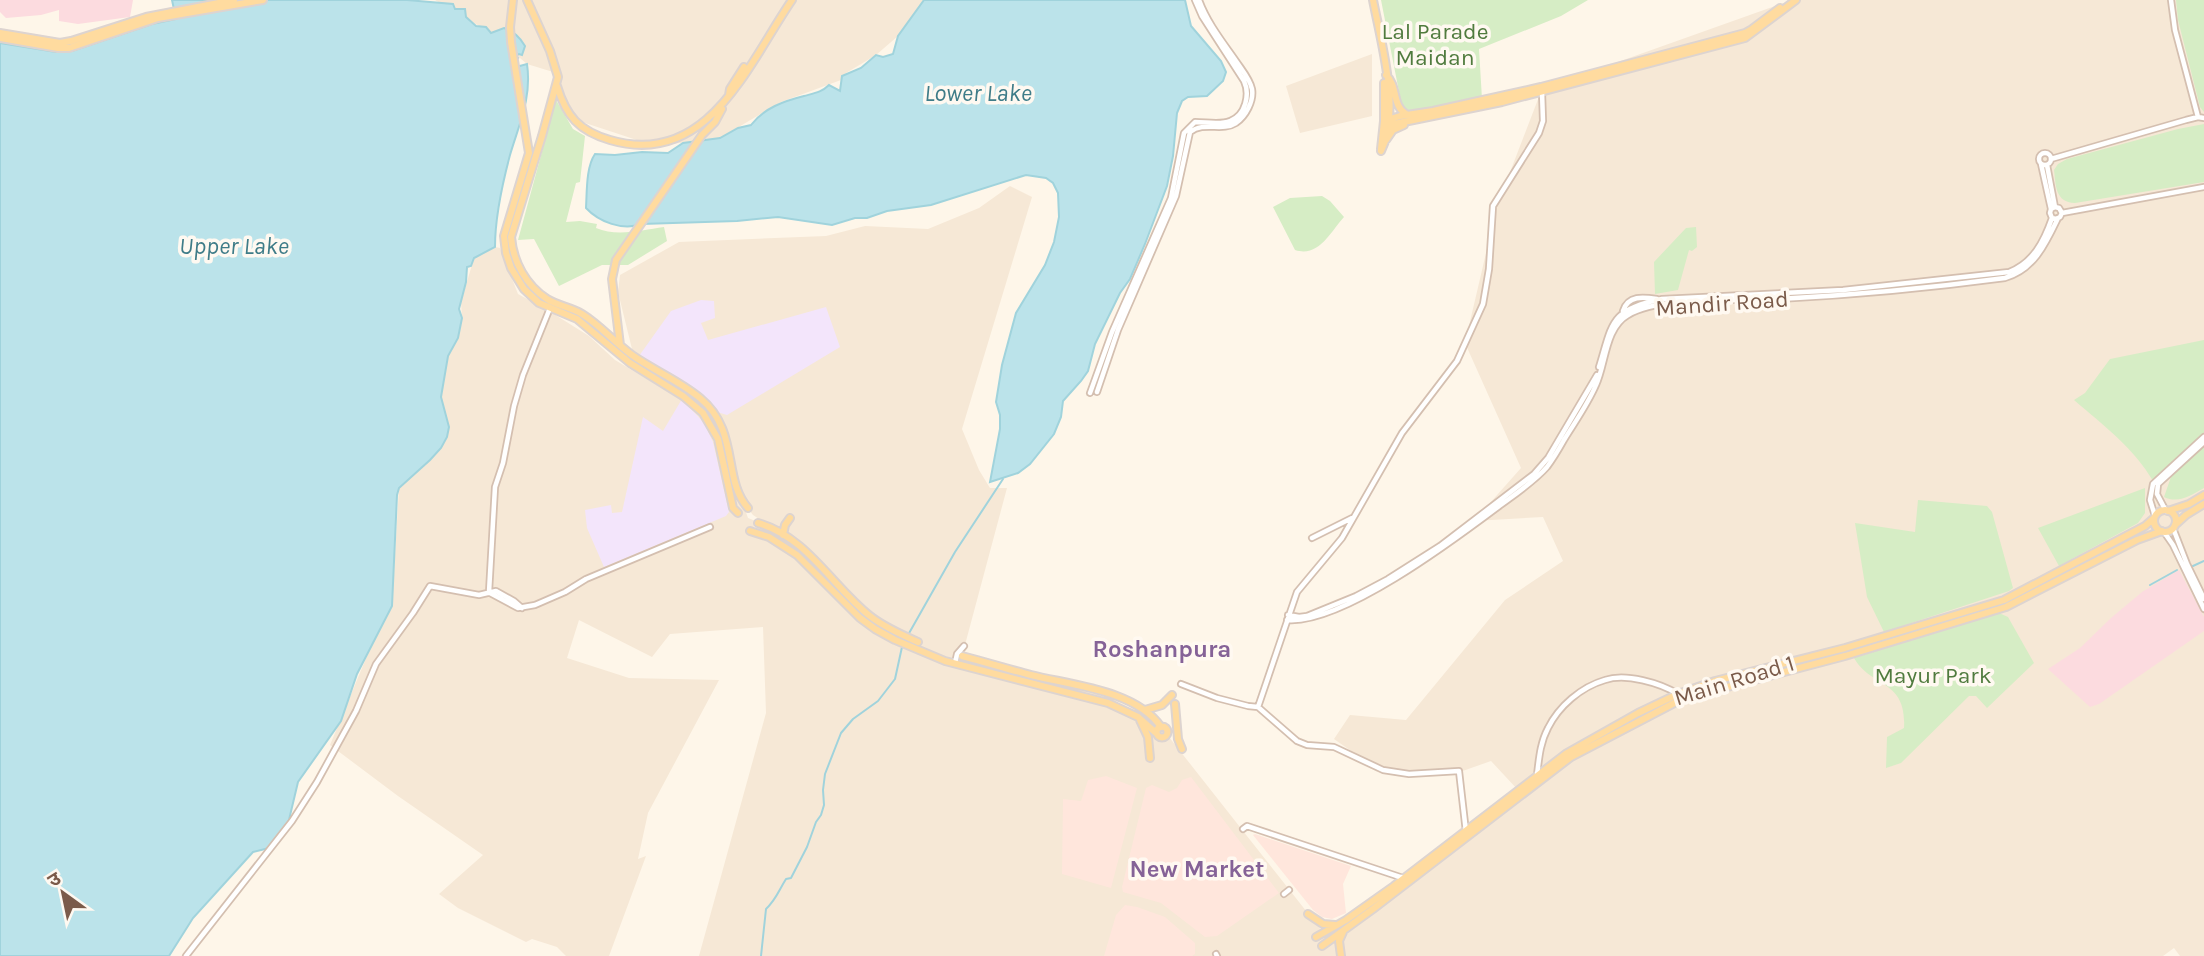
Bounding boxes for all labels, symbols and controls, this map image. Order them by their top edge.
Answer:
park label: Lal Parade Maidan [1381,18,1489,71]
water label: Lower Lake [924,79,1032,107]
water label: Upper Lake [179,232,289,260]
street label: Mandir Road [1655,285,1789,322]
district label: Roshanpura [1093,635,1231,663]
street label: Main Road 1 [1671,649,1798,712]
park label: Mayur Park [1874,662,1992,689]
district label: New Market [1129,855,1265,883]
north arrow [28,858,98,928]
text: उ [44,867,66,892]

